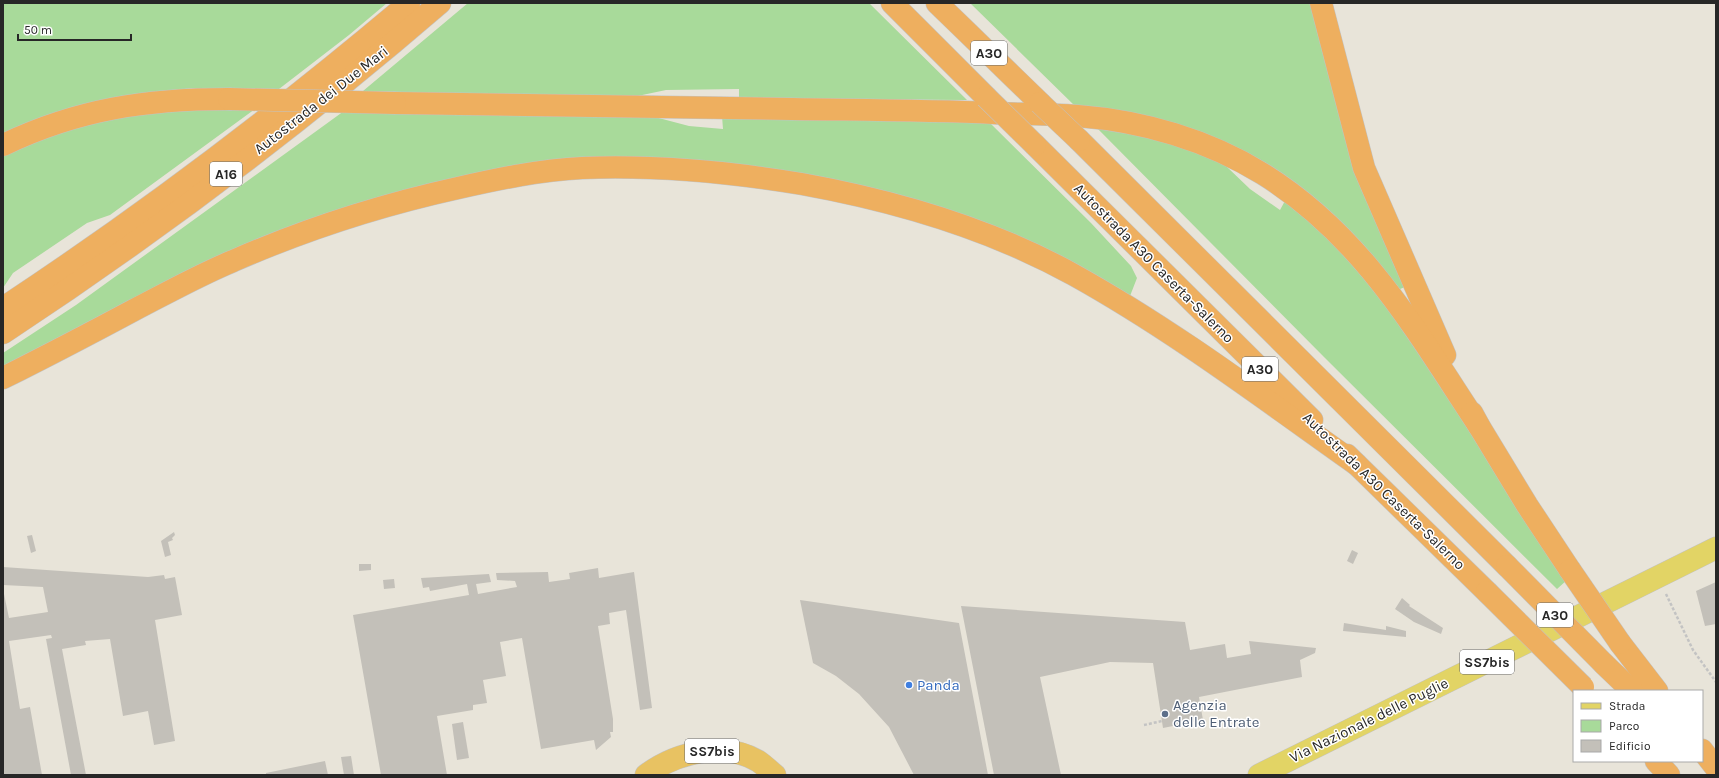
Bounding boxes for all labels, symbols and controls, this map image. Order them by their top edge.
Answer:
scale bar [18,16,131,42]
text: 50 m [24,23,52,37]
road number: A30 [971,41,1007,65]
street label: Autostrada dei Due Mari [250,42,392,158]
road number: A16 [210,162,242,186]
street label: Autostrada A30 Caserta-Salerno [1070,179,1238,347]
road number: A30 [1242,357,1278,381]
street label: Autostrada A30 Caserta-Salerno [1299,409,1469,573]
road number: A30 [1537,603,1573,627]
road number: SS7bis [1460,650,1514,674]
street label: Via Nazionale delle Puglie [1287,674,1451,766]
place label: Panda [917,676,960,694]
marker: Panda [904,680,914,690]
legend [1573,690,1703,762]
place label: Agenzia delle Entrate [1173,696,1259,731]
text: Strada [1609,699,1645,713]
marker: Agenzia delle Entrate [1160,709,1170,719]
text: Parco [1609,719,1639,733]
road number: SS7bis [685,739,739,763]
text: Edificio [1609,739,1650,753]

